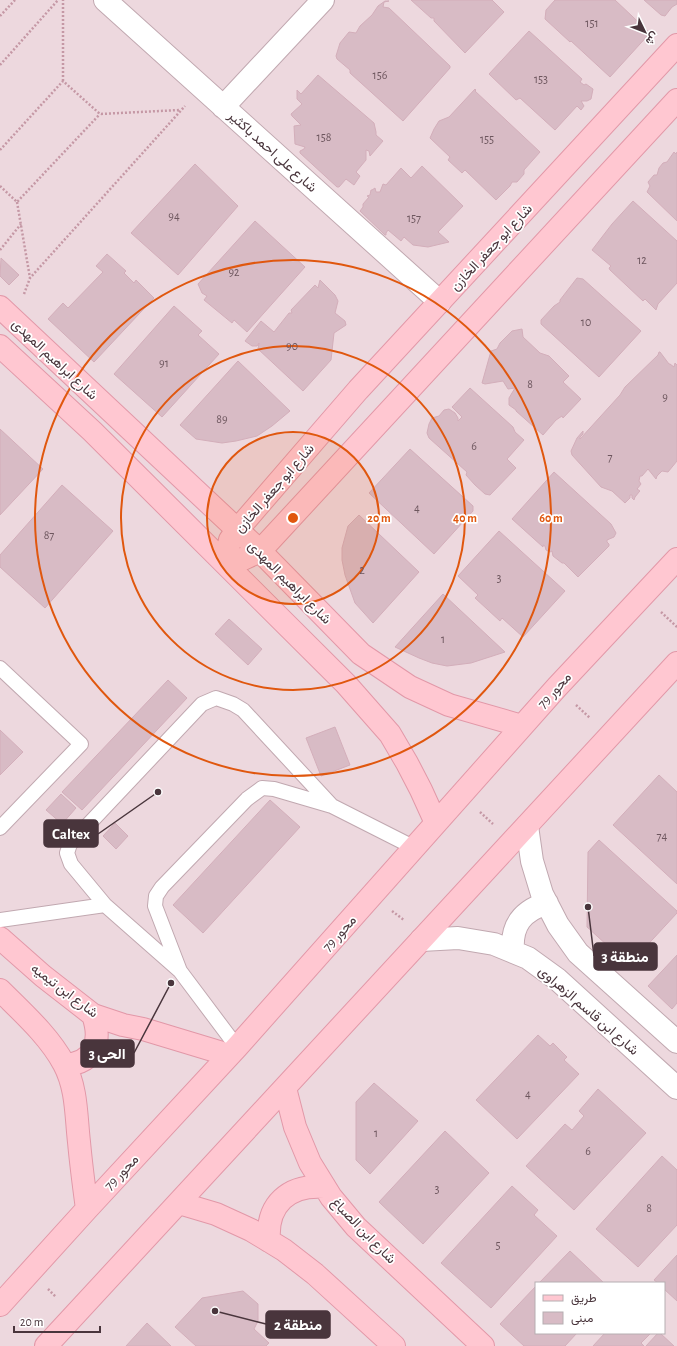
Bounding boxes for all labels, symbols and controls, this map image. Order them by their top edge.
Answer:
north arrow [625,12,665,52]
house number: 151 [585,17,599,29]
text: ش [643,29,660,47]
house number: 156 [373,69,388,81]
house number: 153 [534,73,548,85]
street label: شارع على احمد باكثير [223,108,319,197]
house number: 158 [317,131,332,143]
house number: 155 [480,133,494,145]
street label: شارع ابو جعفر الخازن [448,202,538,296]
house number: 94 [168,210,180,222]
house number: 157 [407,212,421,224]
house number: 12 [637,254,647,266]
house number: 92 [228,266,240,278]
house number: 10 [581,316,591,328]
street label: شارع ابراهيم المهدى [7,317,100,405]
house number: 90 [286,340,298,352]
house number: 91 [159,357,169,369]
house number: 8 [527,378,533,390]
house number: 9 [662,391,668,403]
house number: 89 [216,413,228,425]
house number: 6 [471,440,477,452]
street label: شارع ابو جعفر الخازن [232,441,319,538]
house number: 7 [607,451,613,463]
house number: 4 [414,502,420,514]
centre of rings [286,511,300,525]
text: 20 m [367,512,391,524]
text: 40 m [453,512,477,524]
text: 60 m [539,512,563,524]
house number: 87 [44,529,54,541]
street label: شارع ابراهيم المهدى [243,538,334,629]
house number: 2 [359,564,365,576]
house number: 3 [497,572,502,584]
house number: 1 [441,633,445,645]
street label: محور 79 [535,670,575,712]
callout: Caltex [44,820,98,847]
text: Caltex [52,827,90,842]
house number: 74 [657,830,668,842]
street label: محور 79 [320,913,360,955]
callout: منطقة 3 [594,943,657,970]
text: منطقة 3 [601,950,649,965]
street label: شارع ابن تيميه [26,961,101,1023]
street label: شارع ابن قاسم الزهراوى [534,964,641,1060]
callout: الحى 3 [81,1040,134,1067]
text: الحى 3 [88,1047,126,1063]
house number: 4 [525,1088,531,1100]
house number: 1 [374,1127,378,1139]
house number: 6 [585,1145,591,1157]
street label: محور 79 [102,1152,142,1194]
house number: 3 [435,1183,440,1195]
street label: شارع ابن الصباغ [326,1195,398,1269]
house number: 8 [646,1202,652,1214]
house number: 5 [495,1239,501,1251]
legend [535,1282,665,1334]
text: طريق [571,1292,597,1306]
scale bar [14,1308,100,1334]
callout: منطقة 2 [266,1311,330,1338]
text: مبنى [571,1312,593,1326]
text: 20 m [20,1316,43,1328]
text: منطقة 2 [274,1318,322,1333]

